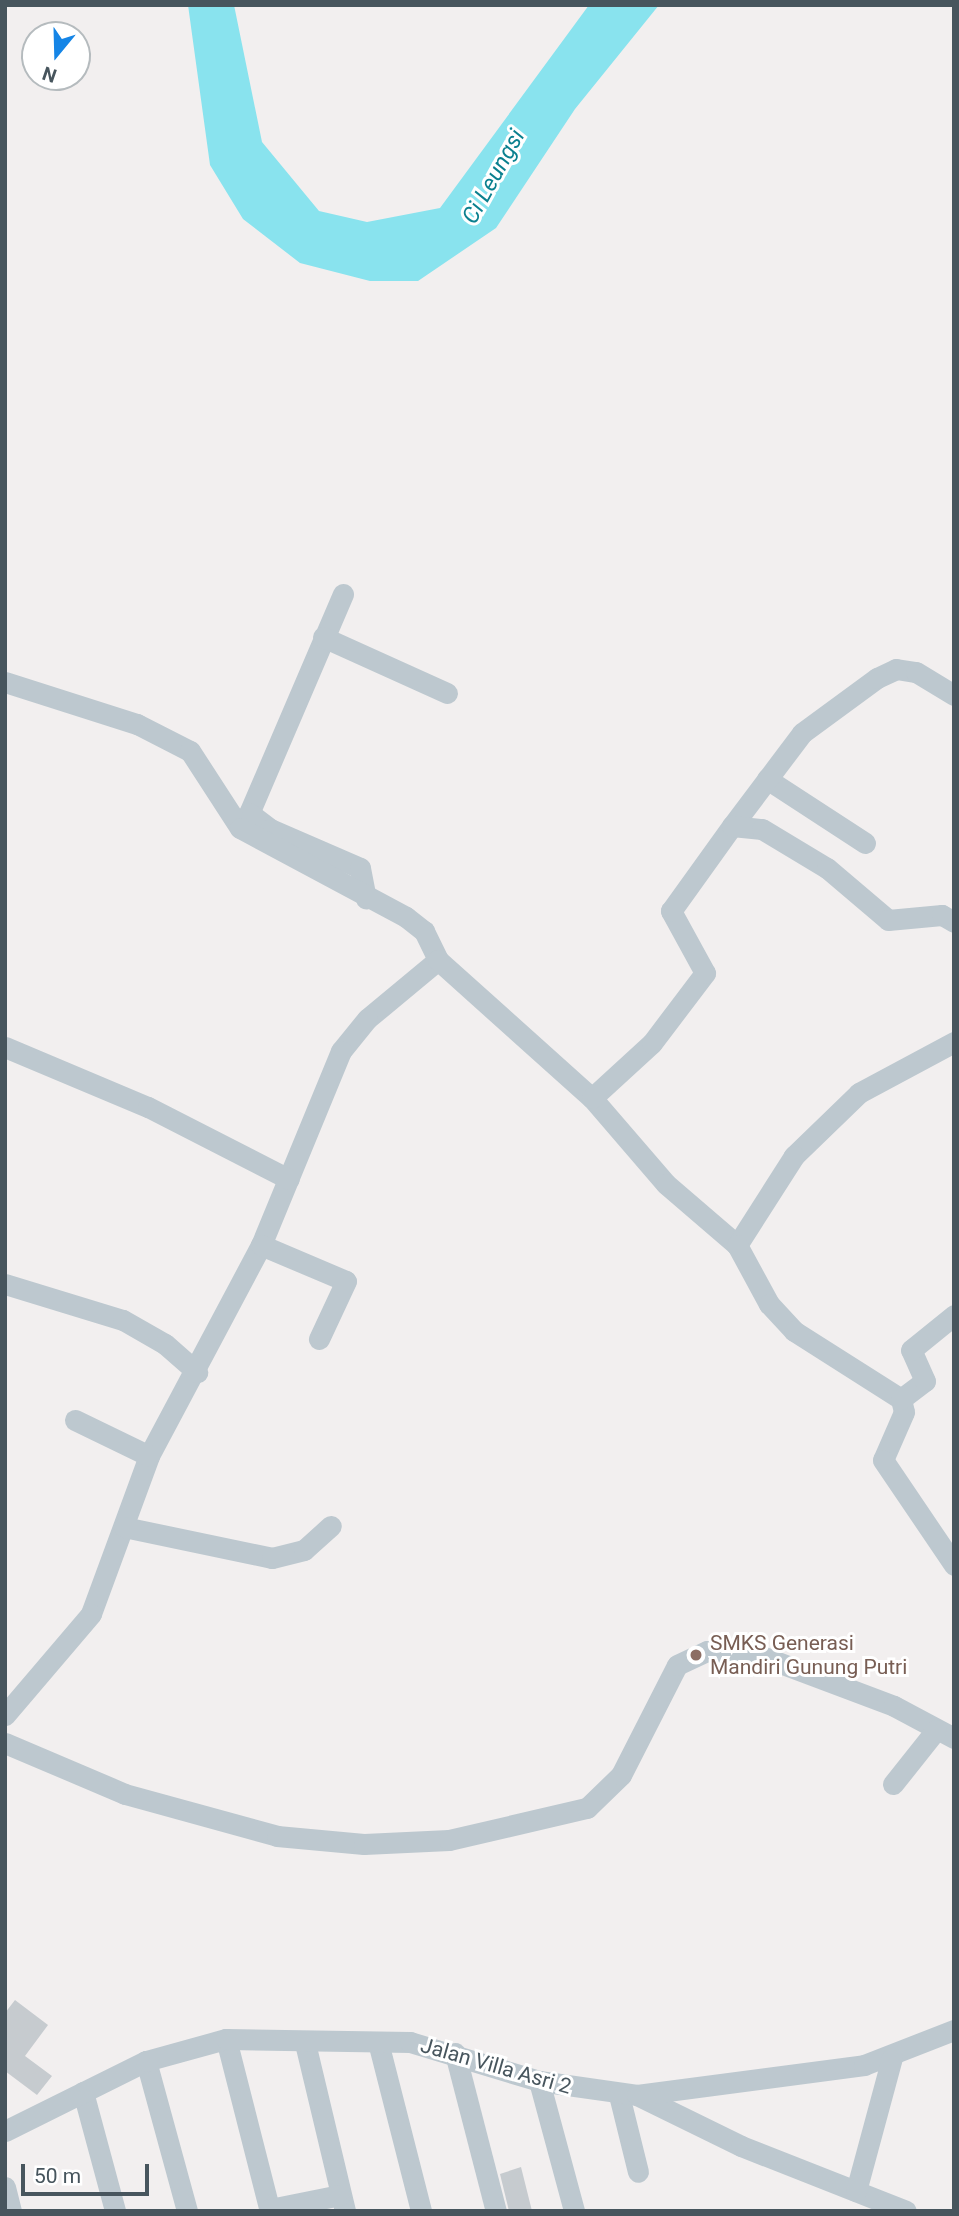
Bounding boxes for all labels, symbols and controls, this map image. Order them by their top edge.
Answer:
north arrow [21,21,91,91]
text: N [40,61,60,87]
water label: Ci Leungsi [457,125,531,229]
place label: SMKS Generasi Mandiri Gunung Putri [710,1630,907,1680]
marker: SMKS Generasi Mandiri Gunung Putri [688,1647,704,1663]
street label: Jalan Villa Asri 2 [418,2032,574,2100]
scale bar [24,2150,152,2194]
text: 50 m [34,2164,81,2188]

